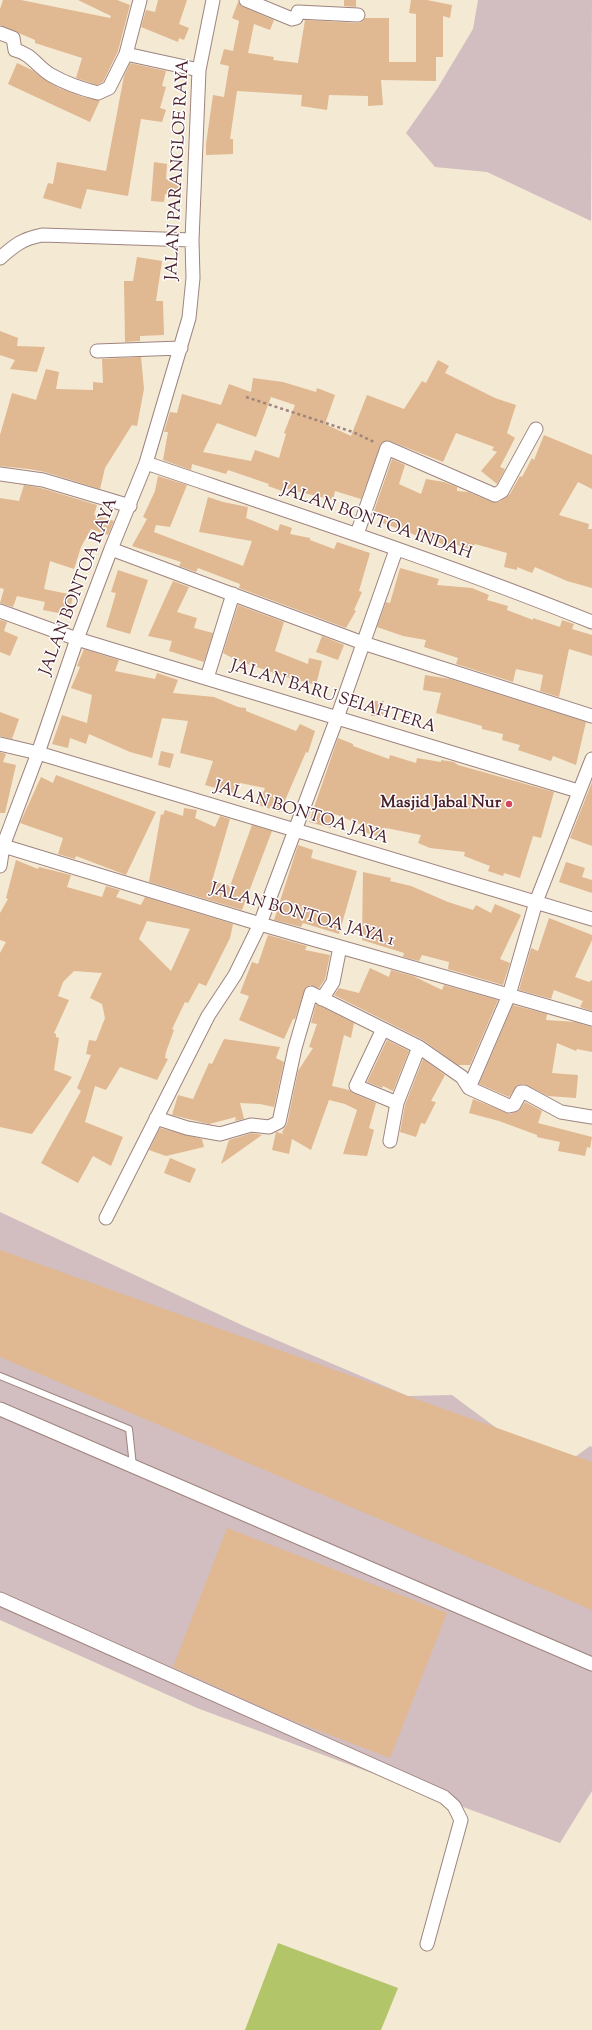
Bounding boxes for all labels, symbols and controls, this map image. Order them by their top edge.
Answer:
street label: JALAN PARANGLOE RAYA [163,59,195,281]
street label: JALAN BONTOA INDAH [278,481,474,565]
street label: JALAN BONTOA RAYA [37,495,123,679]
street label: JALAN BARU SEIAHTERA [228,657,438,739]
street label: JALAN BONTOA JAYA [211,778,391,850]
place label: Masjid Jabal Nur [380,794,501,814]
marker: Masjid Jabal Nur [504,799,514,809]
street label: JALAN BONTOA JAYA 1 [208,880,396,952]

